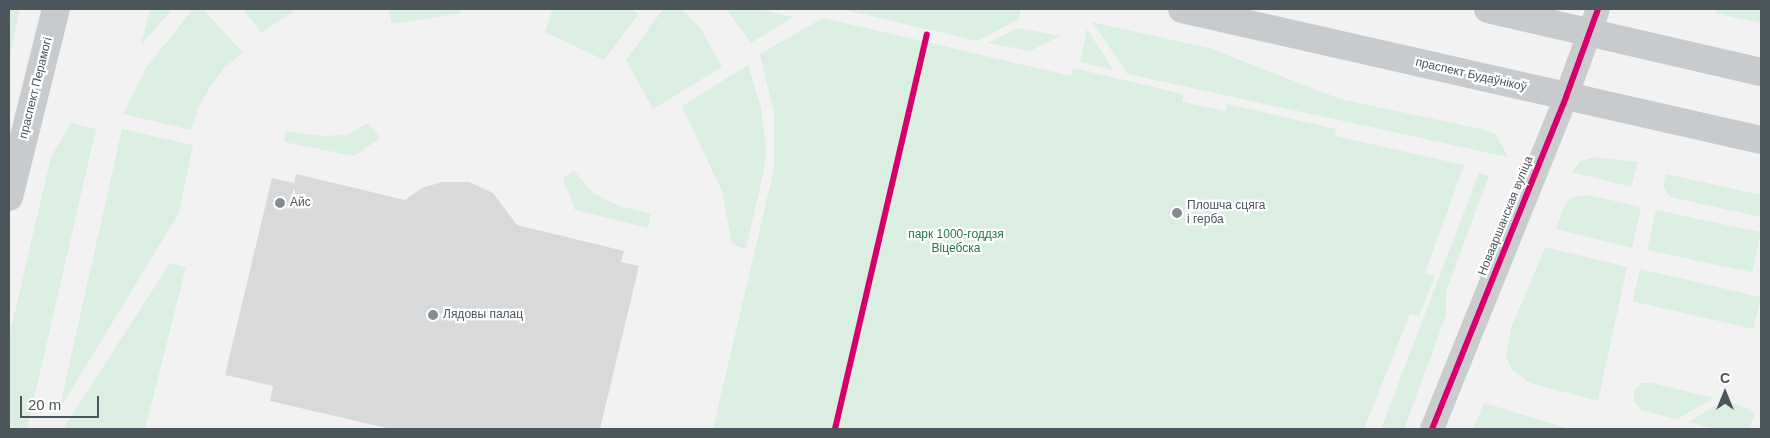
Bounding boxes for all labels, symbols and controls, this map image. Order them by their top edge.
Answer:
street label: праспект Перамогі [16,36,56,140]
street label: праспект Будаўнікоў [1414,55,1528,95]
street label: Новааршанская вуліца [1475,154,1537,278]
place label: Айс [290,196,311,210]
marker: Айс [274,197,286,209]
place label: Плошча сцяга і герба [1187,199,1265,227]
marker: Плошча сцяга і герба [1171,207,1183,219]
park label: парк 1000-годдзя Віцебска [908,228,1004,256]
place label: Лядовы палац [443,308,523,322]
marker: Лядовы палац [427,309,439,321]
north arrow [1700,368,1750,418]
text: С [1720,370,1730,386]
scale bar [22,386,101,418]
text: 20 m [28,396,61,413]

